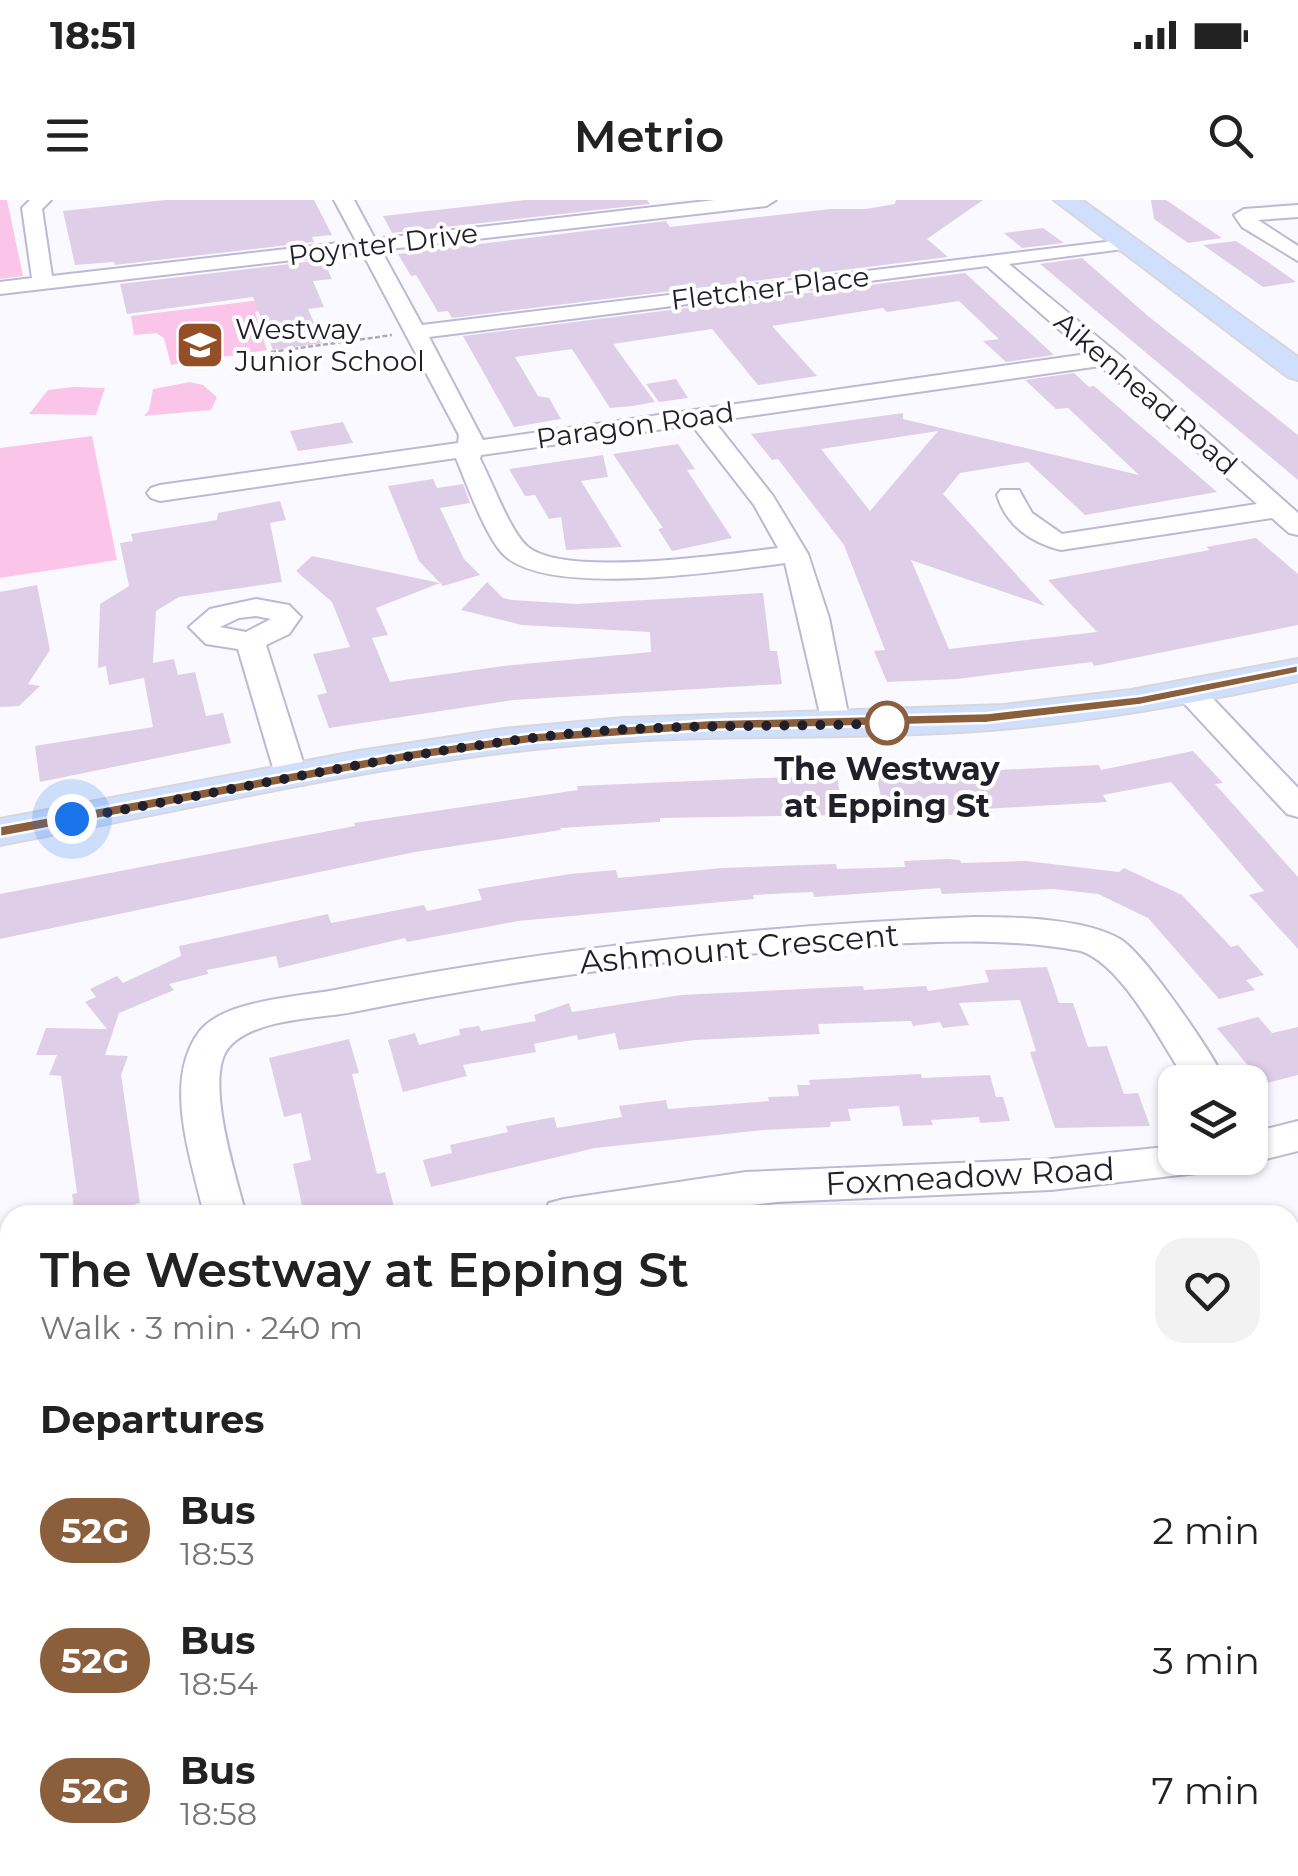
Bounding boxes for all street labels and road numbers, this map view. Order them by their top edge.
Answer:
street label: Poynter Drive [286,216,480,272]
street label: Fletcher Place [669,259,871,317]
street label: Aikenhead Road [1048,304,1244,482]
street label: Paragon Road [534,394,736,456]
street label: Ashmount Crescent [578,915,900,981]
street label: Foxmeadow Road [824,1149,1116,1203]

